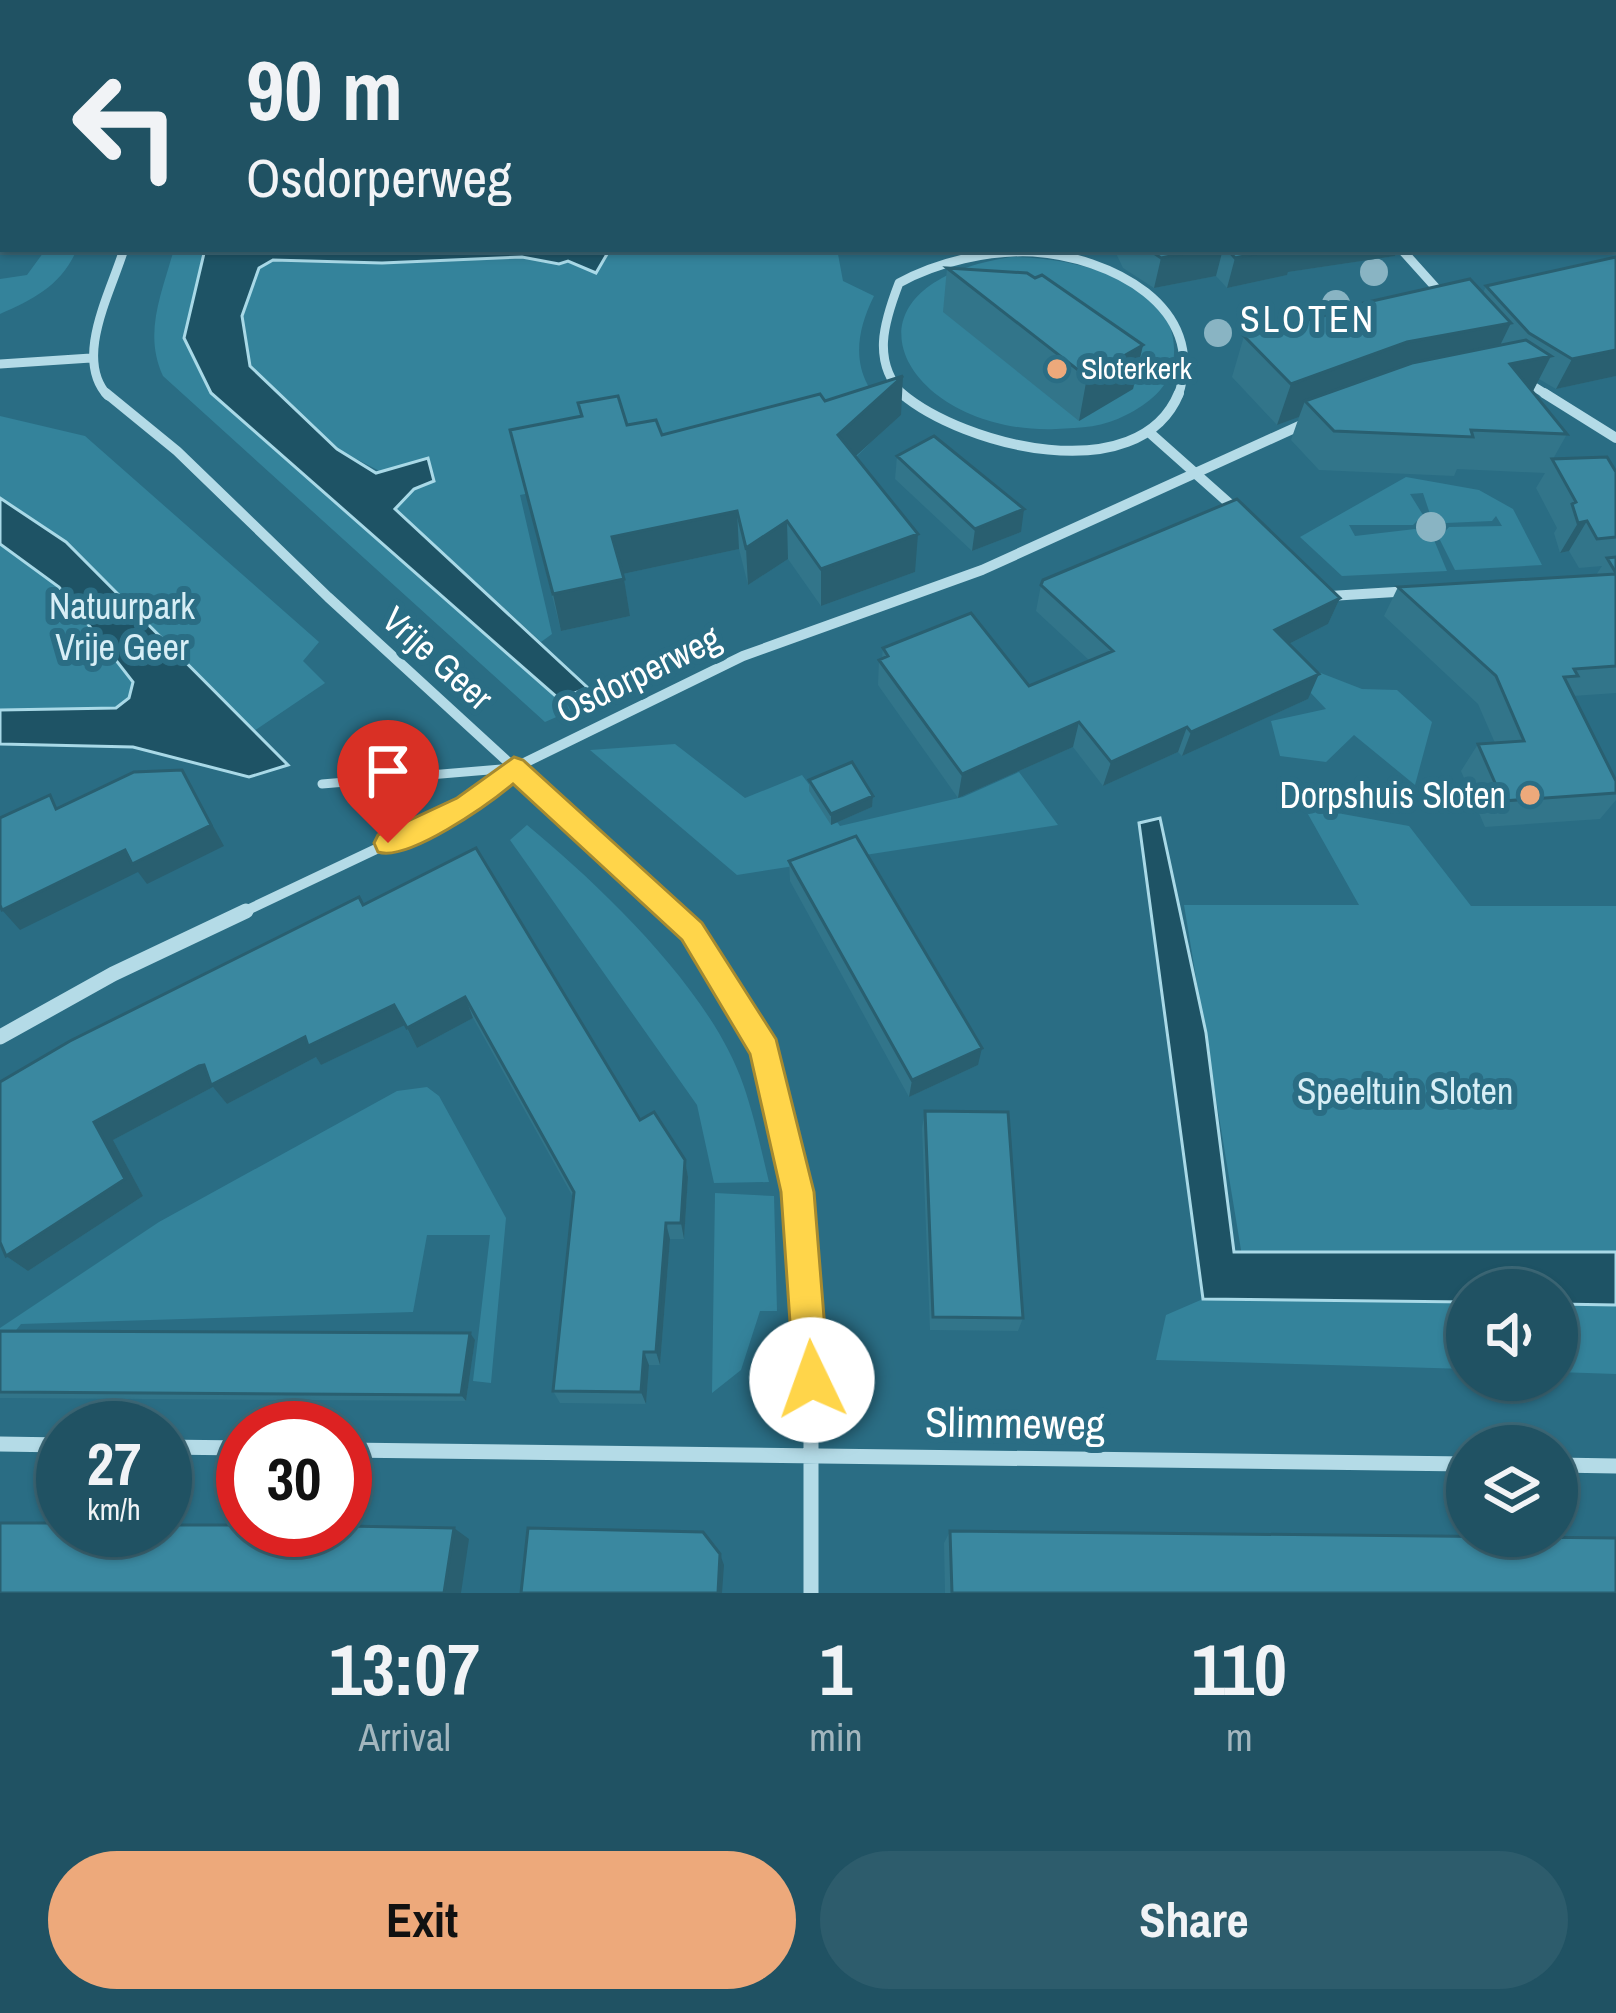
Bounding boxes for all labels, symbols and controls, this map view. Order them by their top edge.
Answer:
text: 90 m [246,33,403,146]
icon: left [48,48,204,204]
text: Osdorperweg [246,141,512,214]
district label: SLOTEN [1240,295,1376,343]
place label: Sloterkerk [1081,348,1192,388]
marker: Sloterkerk [1044,356,1070,382]
park label: Natuurpark Vrije Geer [49,582,195,671]
street label: Vrije Geer [372,596,504,721]
street label: Osdorperweg [548,613,729,734]
pin [337,720,439,843]
icon: arrive [355,738,421,804]
place label: Dorpshuis Sloten [1280,771,1506,819]
marker: Dorpshuis Sloten [1517,782,1543,808]
park label: Speeltuin Sloten [1297,1067,1513,1115]
map controls [1446,1269,1578,1557]
button: sound [1446,1269,1578,1401]
position arrow [749,1317,875,1443]
street label: Slimmeweg [925,1393,1105,1453]
speed limit sign: 30 [216,1401,372,1557]
text: 27 [87,1423,141,1504]
button: layers [1446,1425,1578,1557]
text: km/h [87,1489,141,1529]
text: 13:07 [329,1620,480,1717]
text: 1 [819,1620,852,1717]
text: 110 [1192,1620,1287,1717]
text: Arrival [358,1711,451,1763]
text: min [809,1711,863,1763]
text: m [1226,1711,1253,1763]
button: Exit [48,1851,796,1989]
button: Share [820,1851,1568,1989]

